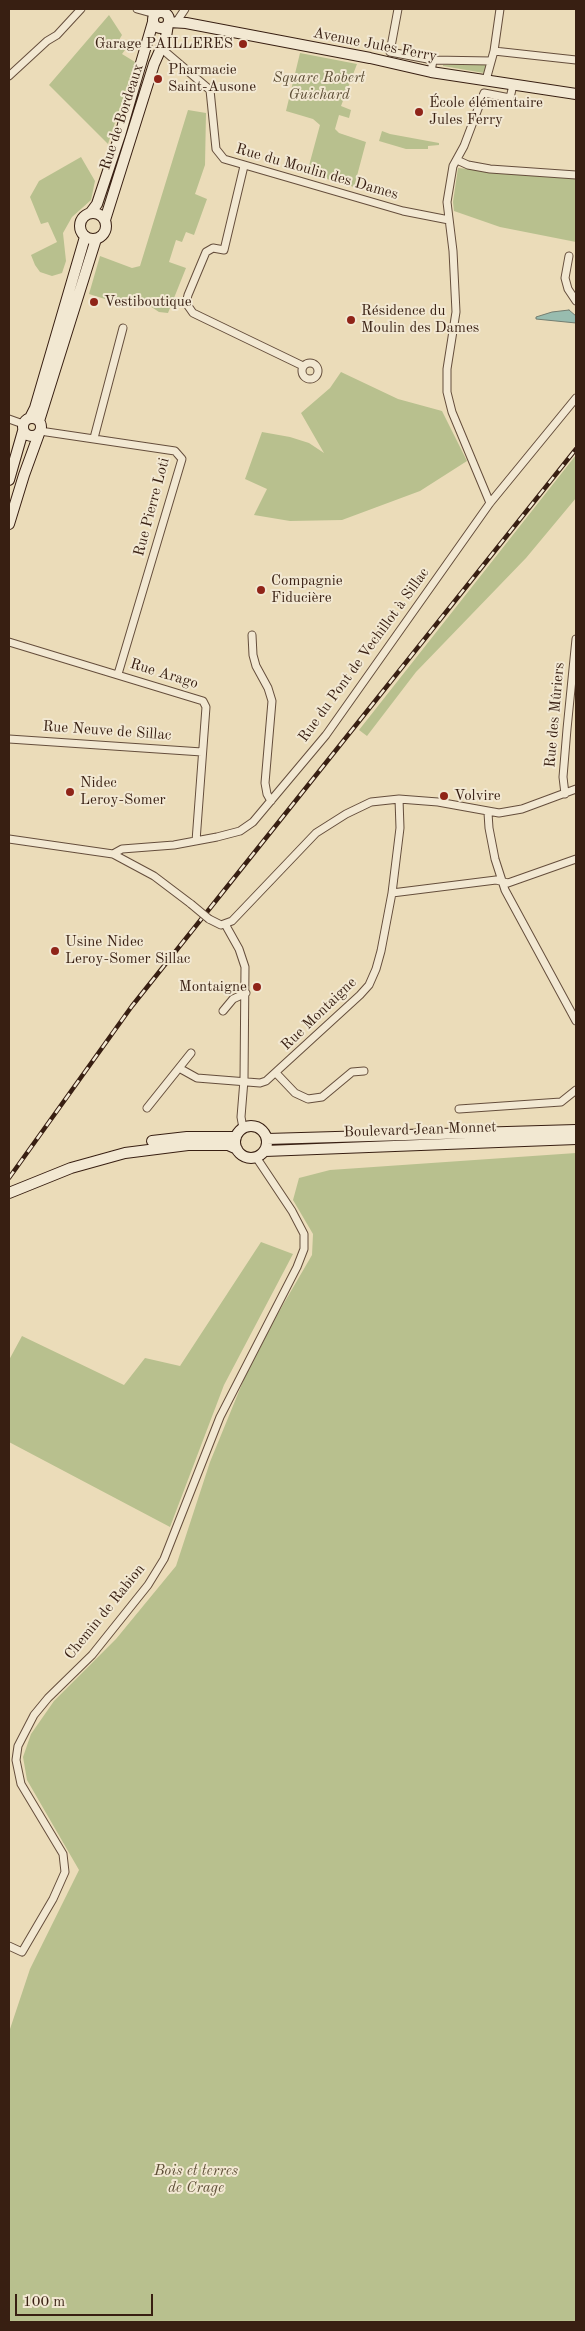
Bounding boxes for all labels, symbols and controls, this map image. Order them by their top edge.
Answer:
street label: Avenue Jules Ferry [312,24,438,66]
place label: Garage PAILLERES [95,35,233,53]
marker: Garage PAILLERES [237,38,249,50]
place label: Pharmacie Saint-Ausone [168,61,256,96]
street label: Rue de Bordeaux [96,62,148,172]
park label: Square Robert Guichard [273,69,365,104]
marker: Pharmacie Saint-Ausone [152,73,164,85]
place label: École élémentaire Jules Ferry [429,94,543,129]
marker: École élémentaire Jules Ferry [413,106,425,118]
street label: Rue du Moulin des Dames [234,140,400,204]
place label: Vestiboutique [104,293,192,311]
marker: Vestiboutique [88,296,100,308]
place label: Résidence du Moulin des Dames [361,302,479,337]
marker: Résidence du Moulin des Dames [345,314,357,326]
street label: Rue Pierre Loti [130,456,174,558]
street label: Rue du Pont de Vechillot à Sillac [295,564,433,746]
place label: Compagnie Fiducière [271,572,343,607]
marker: Compagnie Fiducière [255,584,267,596]
street label: Rue Arago [128,655,200,693]
street label: Rue des Mûriers [541,662,569,768]
street label: Rue Neuve de Sillac [42,718,172,744]
place label: Nidec Leroy-Somer [80,774,166,809]
marker: Nidec Leroy-Somer [64,786,76,798]
place label: Volvire [454,787,501,805]
marker: Volvire [438,790,450,802]
place label: Usine Nidec Leroy-Somer Sillac [65,933,190,968]
marker: Usine Nidec Leroy-Somer Sillac [49,945,61,957]
street label: Rue Montaigne [278,974,360,1054]
place label: Montaigne [179,978,247,996]
marker: Montaigne [251,981,263,993]
street label: Boulevard Jean Monnet [343,1118,497,1142]
street label: Chemin de Rabion [61,1561,149,1663]
park label: Bois et terres de Crage [154,2162,238,2197]
scale bar [18,2284,155,2316]
text: 100 m [23,2295,65,2310]

